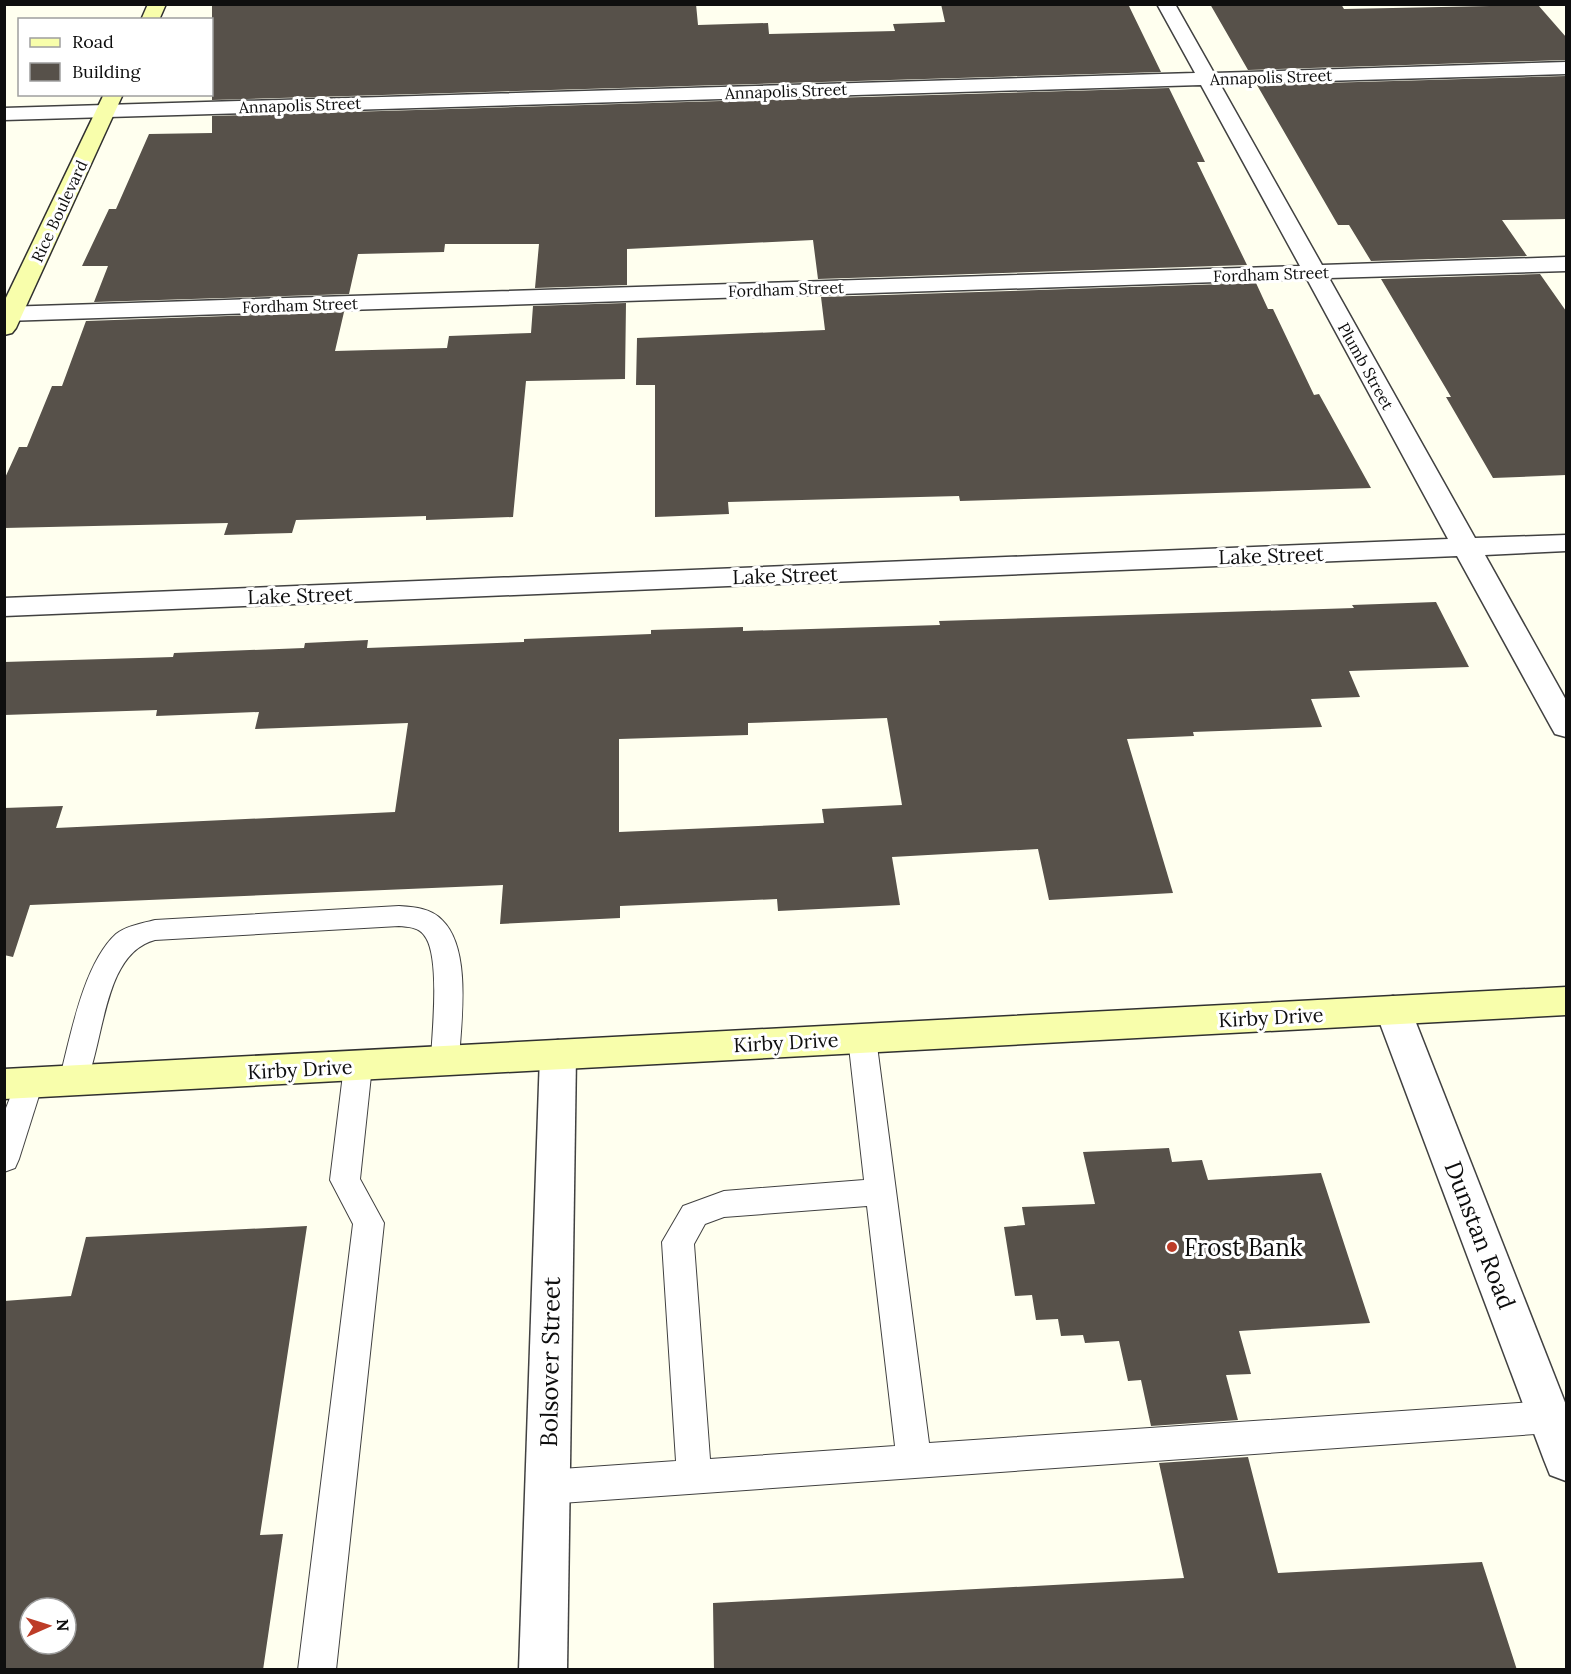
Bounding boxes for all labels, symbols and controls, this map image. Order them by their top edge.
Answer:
legend [18,18,213,96]
text: Road [72,30,114,53]
text: Building [72,60,142,83]
street label: Annapolis Street [1208,65,1333,89]
street label: Annapolis Street [723,79,848,103]
street label: Annapolis Street [237,93,362,117]
street label: Rice Boulevard [27,156,92,265]
street label: Fordham Street [1213,262,1330,286]
street label: Fordham Street [728,277,845,301]
street label: Fordham Street [242,293,359,317]
street label: Plumb Street [1334,319,1399,414]
street label: Lake Street [1218,541,1325,569]
street label: Lake Street [732,561,839,589]
street label: Lake Street [247,581,354,609]
street label: Kirby Drive [1218,1002,1324,1032]
street label: Kirby Drive [733,1027,839,1057]
street label: Kirby Drive [247,1054,353,1084]
street label: Dunstan Road [1438,1157,1522,1313]
place label: Frost Bank [1184,1232,1303,1263]
marker: Frost Bank [1165,1240,1179,1254]
street label: Bolsover Street [533,1276,567,1447]
north arrow [18,1596,78,1656]
text: N [53,1619,73,1632]

